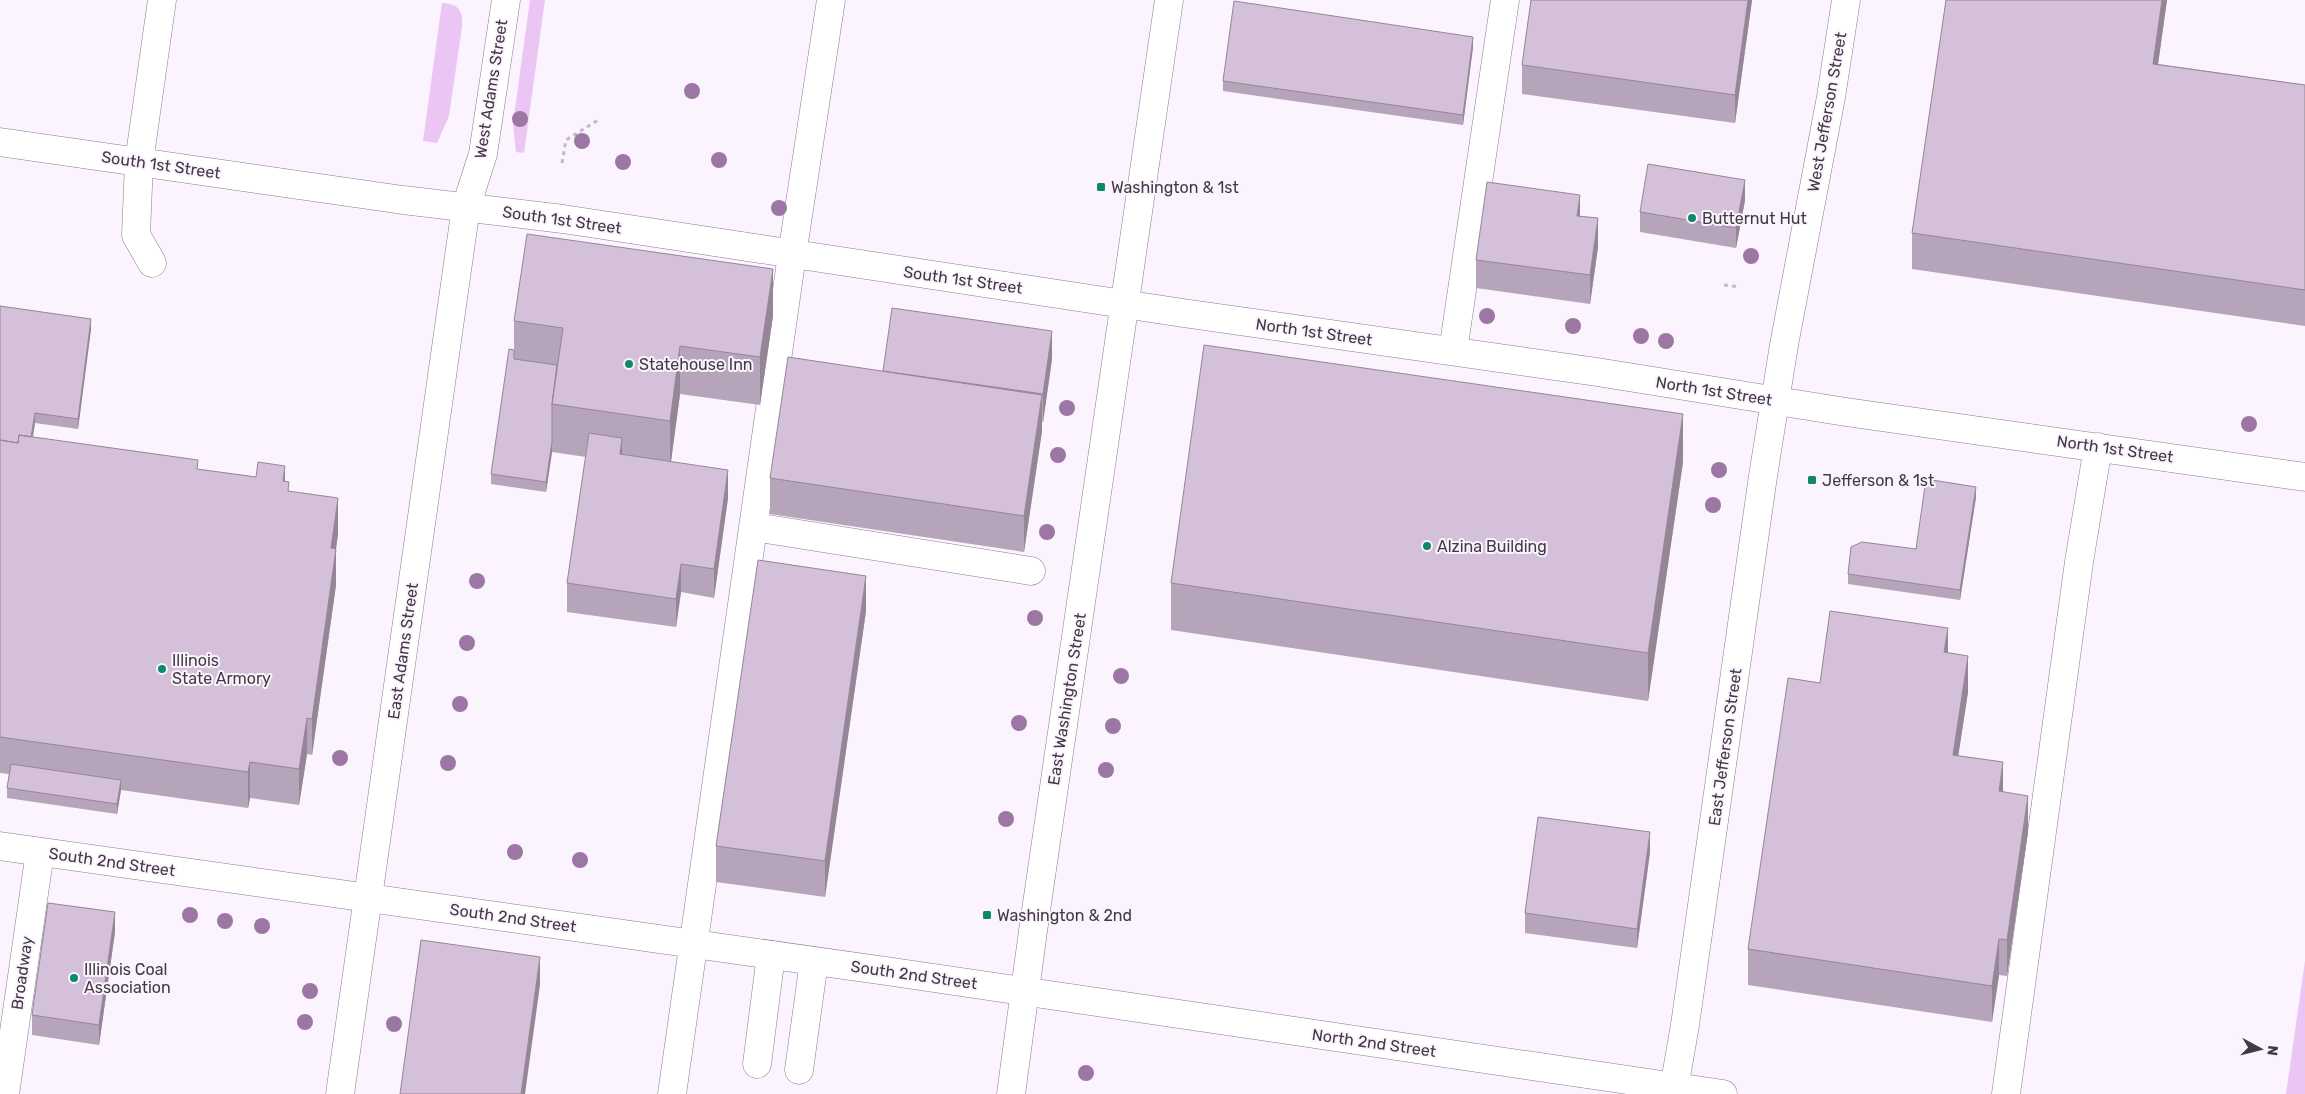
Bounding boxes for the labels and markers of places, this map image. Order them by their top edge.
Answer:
place label: Washington & 1st [1111,178,1239,197]
marker: Washington & 1st [1095,181,1107,193]
place label: Butternut Hut [1702,209,1807,228]
marker: Butternut Hut [1686,212,1698,224]
place label: Statehouse Inn [639,355,753,374]
marker: Statehouse Inn [623,358,635,370]
place label: Jefferson & 1st [1822,471,1934,490]
marker: Jefferson & 1st [1806,474,1818,486]
place label: Alzina Building [1437,537,1547,556]
marker: Alzina Building [1421,540,1433,552]
place label: Illinois State Armory [172,651,271,688]
marker: Illinois State Armory [156,663,168,675]
place label: Washington & 2nd [997,906,1132,925]
marker: Washington & 2nd [981,909,993,921]
place label: Illinois Coal Association [84,960,171,997]
marker: Illinois Coal Association [68,972,80,984]

